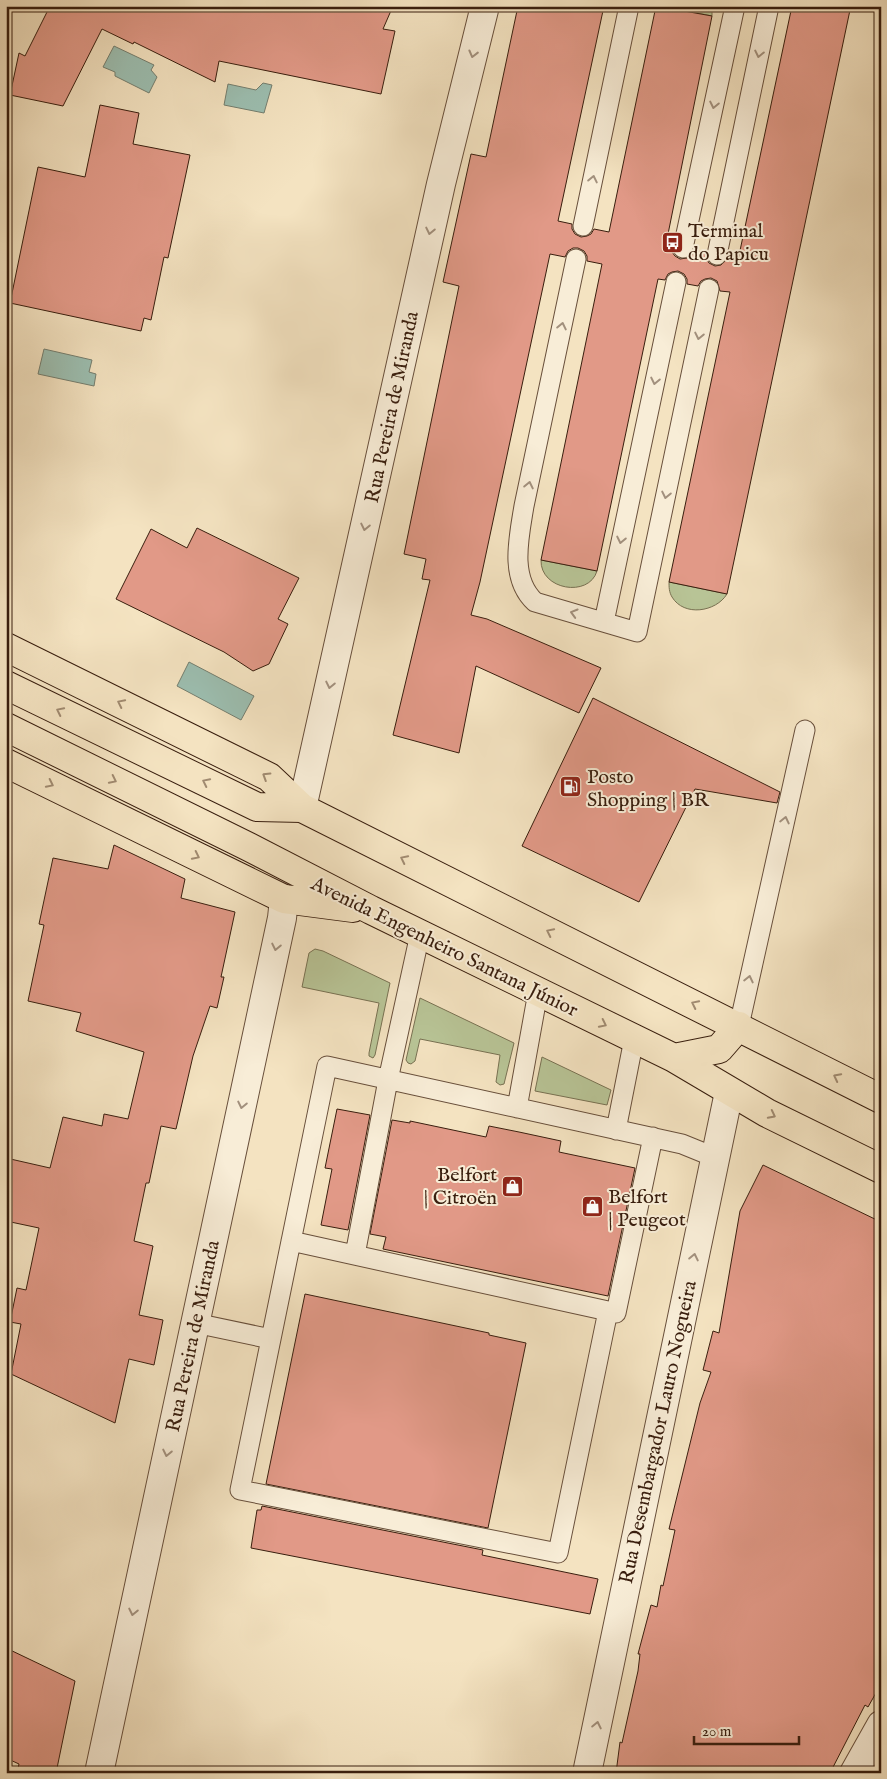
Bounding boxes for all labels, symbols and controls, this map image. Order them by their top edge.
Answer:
one-way arrow [468,49,479,58]
one-way arrow [755,50,765,58]
one-way arrow [709,101,720,110]
one-way arrow [587,174,598,183]
place label: Terminal do Papicu [688,219,769,267]
one-way arrow [425,227,436,236]
bus stop icon: Terminal do Papicu [660,230,684,254]
street label: Rua Pereira de Miranda [360,309,425,506]
one-way arrow [556,321,567,330]
one-way arrow [694,332,705,341]
one-way arrow [650,377,660,386]
one-way arrow [523,480,534,489]
one-way arrow [661,491,671,500]
one-way arrow [360,522,371,531]
one-way arrow [616,536,626,544]
one-way arrow [570,609,578,619]
one-way arrow [325,681,336,690]
one-way arrow [117,699,126,709]
one-way arrow [56,707,65,717]
place label: Posto Shopping | BR [587,765,710,813]
one-way arrow [262,773,272,782]
one-way arrow [107,774,116,784]
fuel station icon: Posto Shopping | BR [559,775,583,799]
one-way arrow [45,778,54,788]
one-way arrow [202,778,211,788]
one-way arrow [779,816,790,824]
one-way arrow [191,849,200,860]
one-way arrow [400,855,409,866]
street label: Avenida Engenheiro Santana Júnior [306,871,583,1023]
one-way arrow [546,928,555,938]
one-way arrow [271,942,282,951]
one-way arrow [744,974,754,983]
one-way arrow [691,1000,700,1010]
one-way arrow [598,1018,607,1028]
one-way arrow [833,1073,842,1083]
one-way arrow [237,1101,247,1110]
one-way arrow [766,1109,775,1119]
place label: Belfort | Citroën [423,1163,497,1211]
shop icon: Belfort | Citroën [501,1174,525,1198]
place label: Belfort | Peugeot [608,1185,686,1233]
shop icon: Belfort | Peugeot [580,1195,604,1219]
street label: Rua Pereira de Miranda [161,1238,226,1435]
one-way arrow [688,1253,698,1262]
street label: Rua Desembargador Lauro Nogueira [614,1278,703,1586]
one-way arrow [163,1448,173,1457]
one-way arrow [129,1607,139,1616]
scale bar [694,1714,800,1746]
one-way arrow [591,1721,601,1729]
text: 20 m [702,1722,732,1741]

